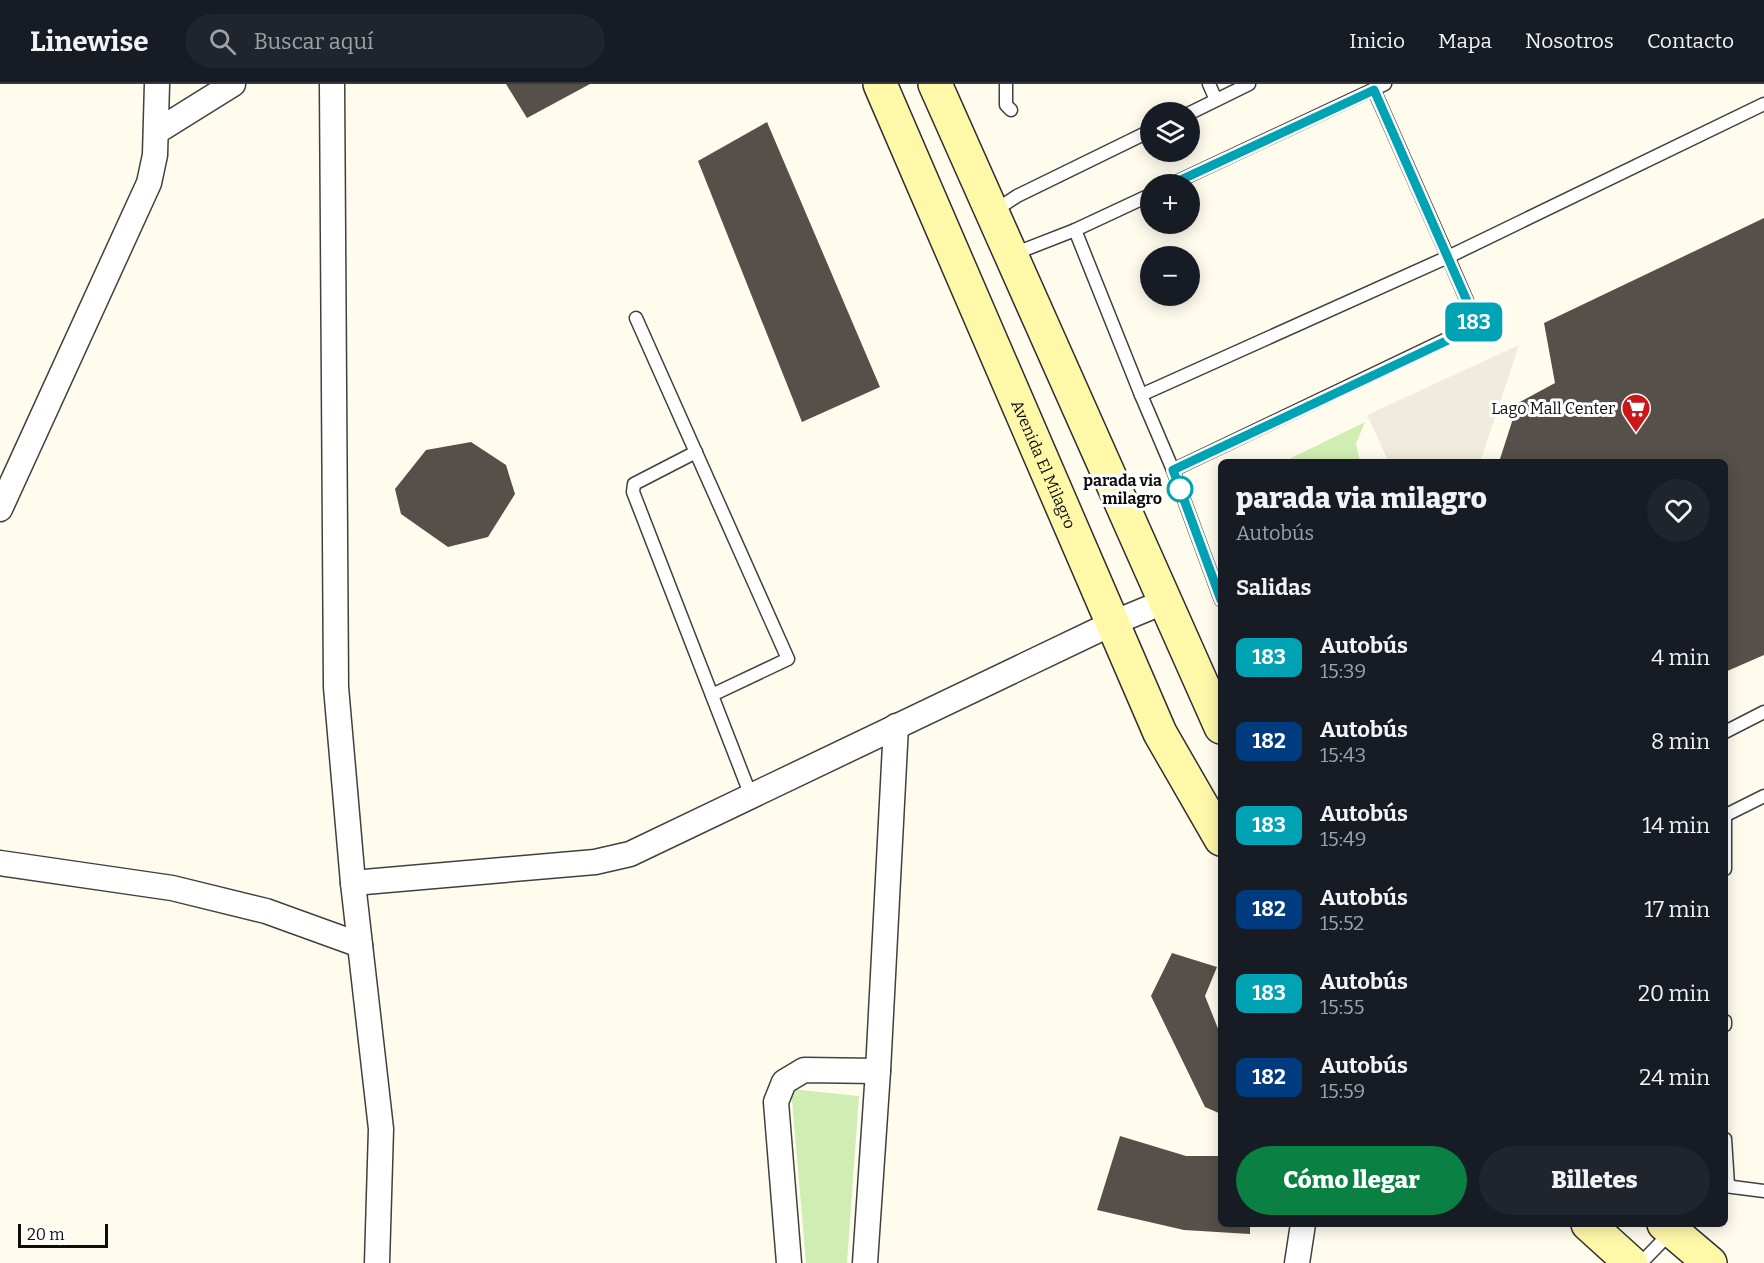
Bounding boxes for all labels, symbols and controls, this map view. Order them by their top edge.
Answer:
search box [185,14,605,68]
text: Linewise [30,25,149,58]
icon: search [206,25,239,58]
text: Buscar aquí [254,28,374,55]
text: Inicio [1349,28,1405,54]
text: Mapa [1438,28,1492,54]
text: Nosotros [1525,28,1614,54]
text: Contacto [1647,28,1734,54]
map controls [1140,102,1200,306]
button: layers [1140,102,1200,162]
button: + [1140,174,1200,234]
button: − [1140,246,1200,306]
line badge: 183 [1440,302,1508,342]
text: 183 [1457,309,1491,335]
supermarket icon: Lago Mall Center [1620,392,1652,434]
street label: Avenida El Milagro [1008,397,1080,531]
place label: Lago Mall Center [1491,399,1615,418]
place label: parada via milagro [1083,471,1162,508]
marker: parada via milagro [1167,476,1193,502]
button: heart [1647,479,1710,542]
text: parada via milagro [1236,482,1487,515]
text: Autobús [1236,521,1314,545]
text: Salidas [1236,574,1311,601]
text: Autobús [1320,632,1408,659]
text: 183 [1252,644,1286,670]
text: 4 min [1651,644,1710,671]
text: 15:39 [1320,659,1366,683]
text: Autobús [1320,716,1408,743]
text: 182 [1252,728,1286,754]
text: 8 min [1651,728,1710,755]
text: 15:43 [1320,743,1366,767]
text: Autobús [1320,800,1408,827]
text: 183 [1252,812,1286,838]
text: 14 min [1642,812,1710,839]
text: 15:49 [1320,827,1366,851]
text: Autobús [1320,884,1408,911]
text: 182 [1252,896,1286,922]
text: 17 min [1644,896,1710,923]
text: 15:52 [1320,911,1364,935]
text: Autobús [1320,968,1408,995]
text: 183 [1252,980,1286,1006]
text: 20 min [1638,980,1710,1007]
text: 15:55 [1320,995,1364,1019]
text: Autobús [1320,1052,1408,1079]
text: 182 [1252,1064,1286,1090]
text: 24 min [1639,1064,1710,1091]
text: 15:59 [1320,1079,1365,1103]
button: Cómo llegar [1236,1146,1467,1215]
button: Billetes [1479,1146,1710,1215]
scale bar [18,1221,108,1248]
text: 20 m [27,1225,64,1244]

